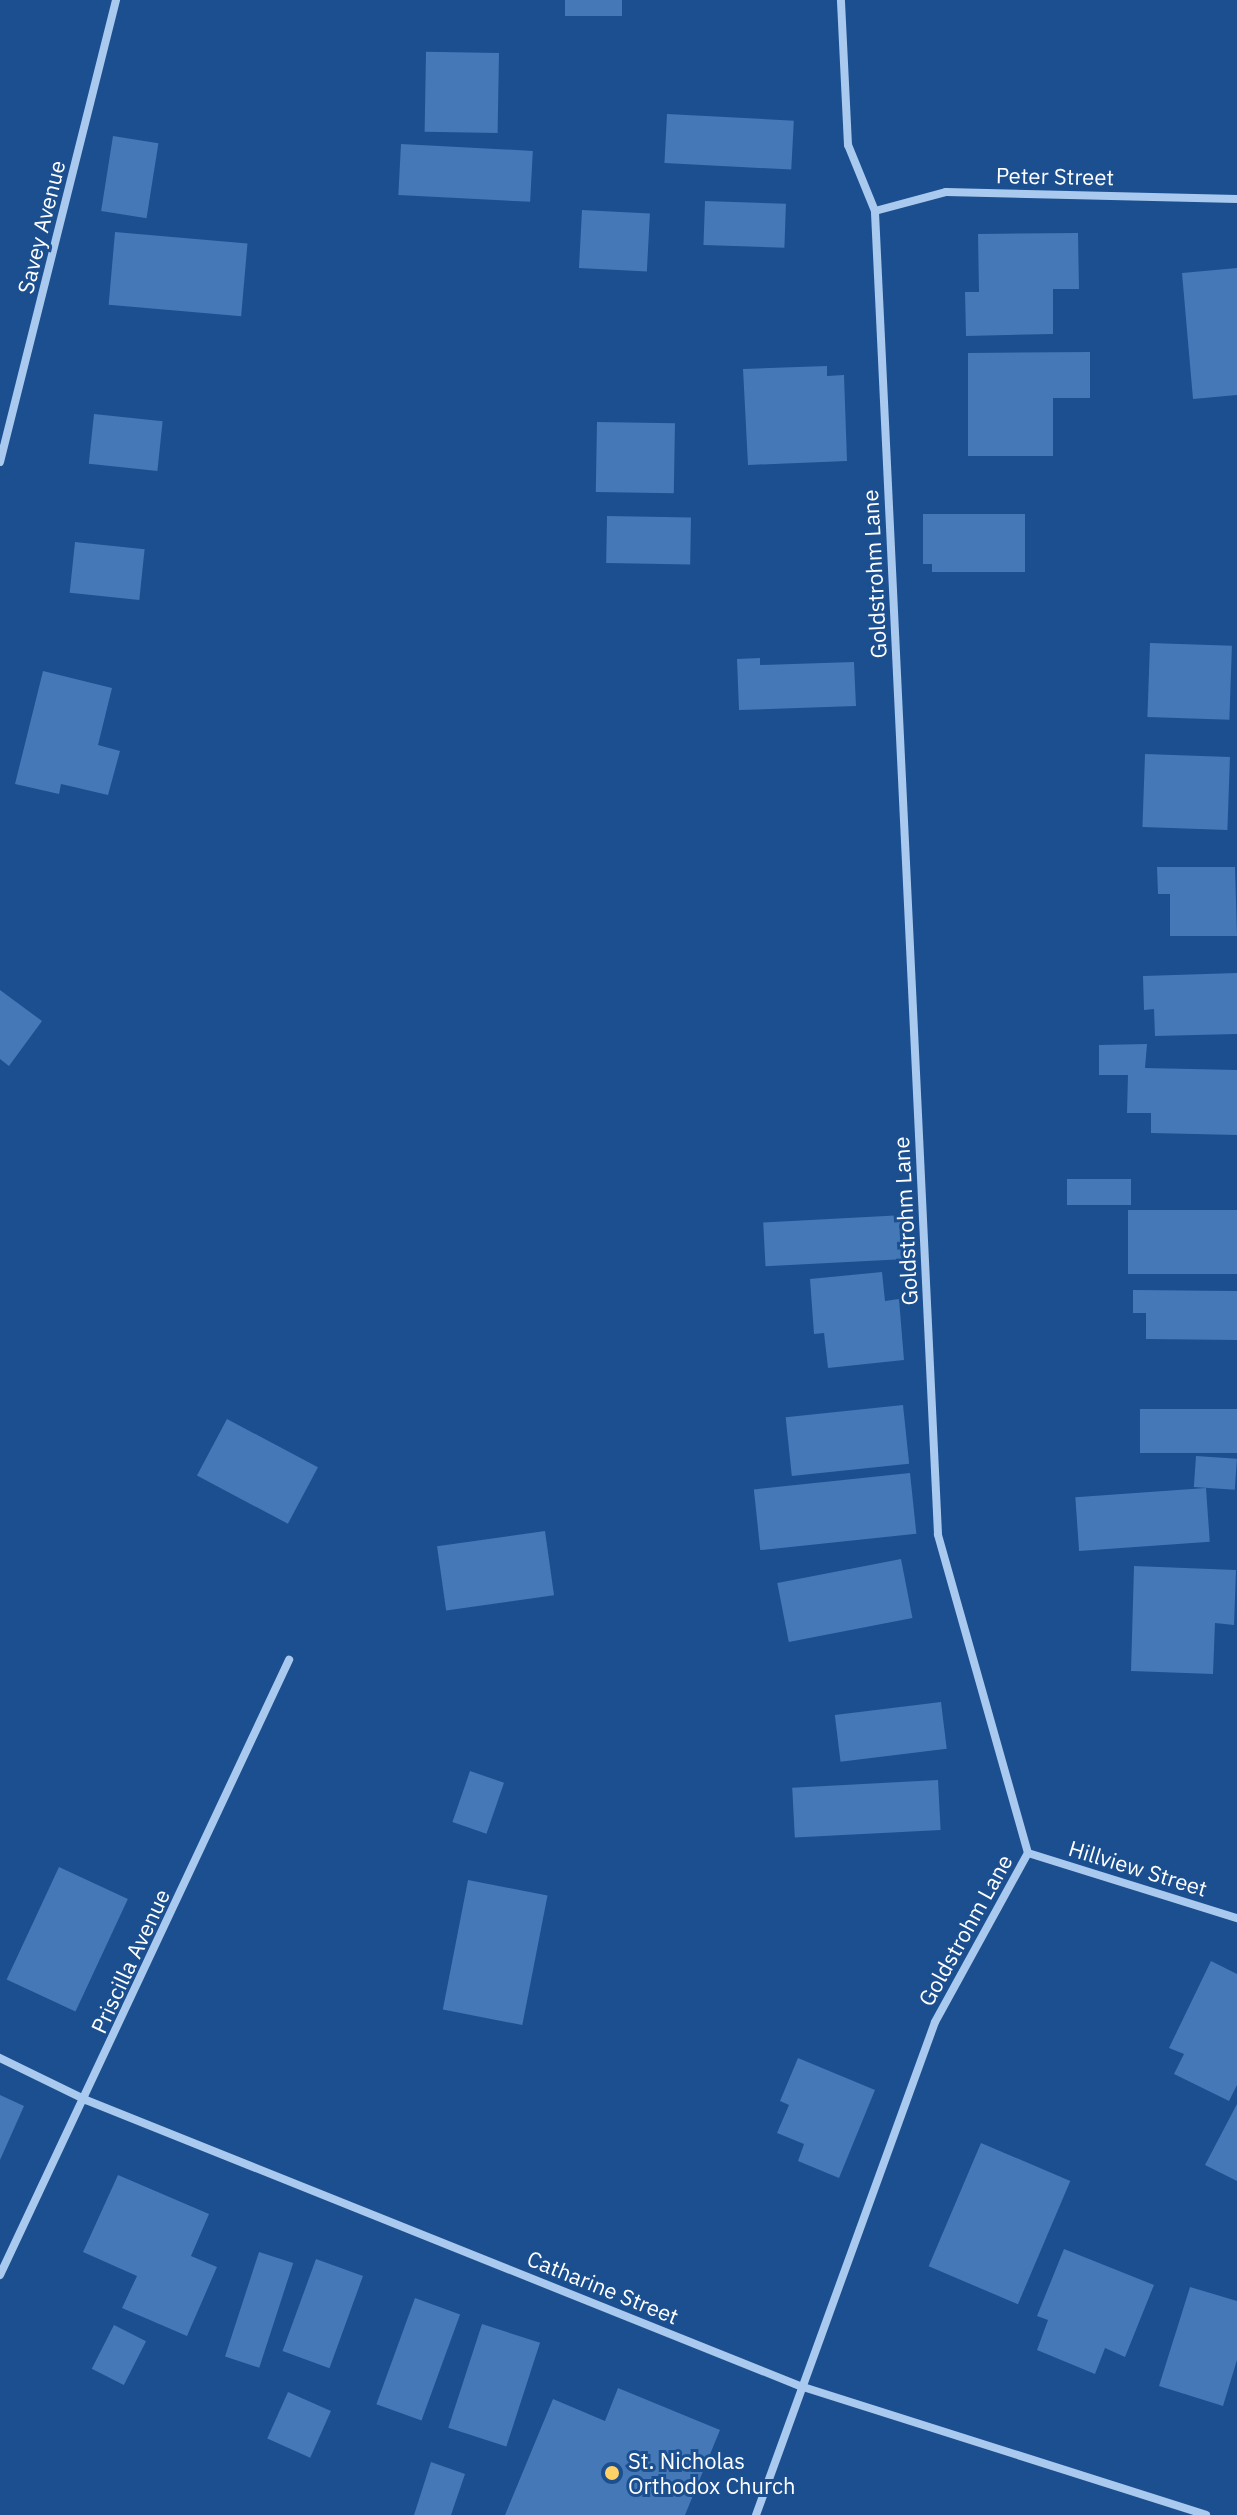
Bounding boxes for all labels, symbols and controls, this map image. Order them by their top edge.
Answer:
street label: Savey Avenue [12,158,70,296]
street label: Peter Street [996,162,1114,190]
street label: Goldstrohm Lane [856,489,892,659]
street label: Goldstrohm Lane [887,1136,923,1306]
street label: Hillview Street [1066,1834,1210,1902]
street label: Goldstrohm Lane [912,1850,1018,2010]
street label: Priscilla Avenue [85,1885,175,2037]
street label: Catharine Street [523,2245,683,2329]
place label: St. Nicholas Orthodox Church [628,2447,796,2498]
marker: St. Nicholas Orthodox Church [603,2464,621,2482]

